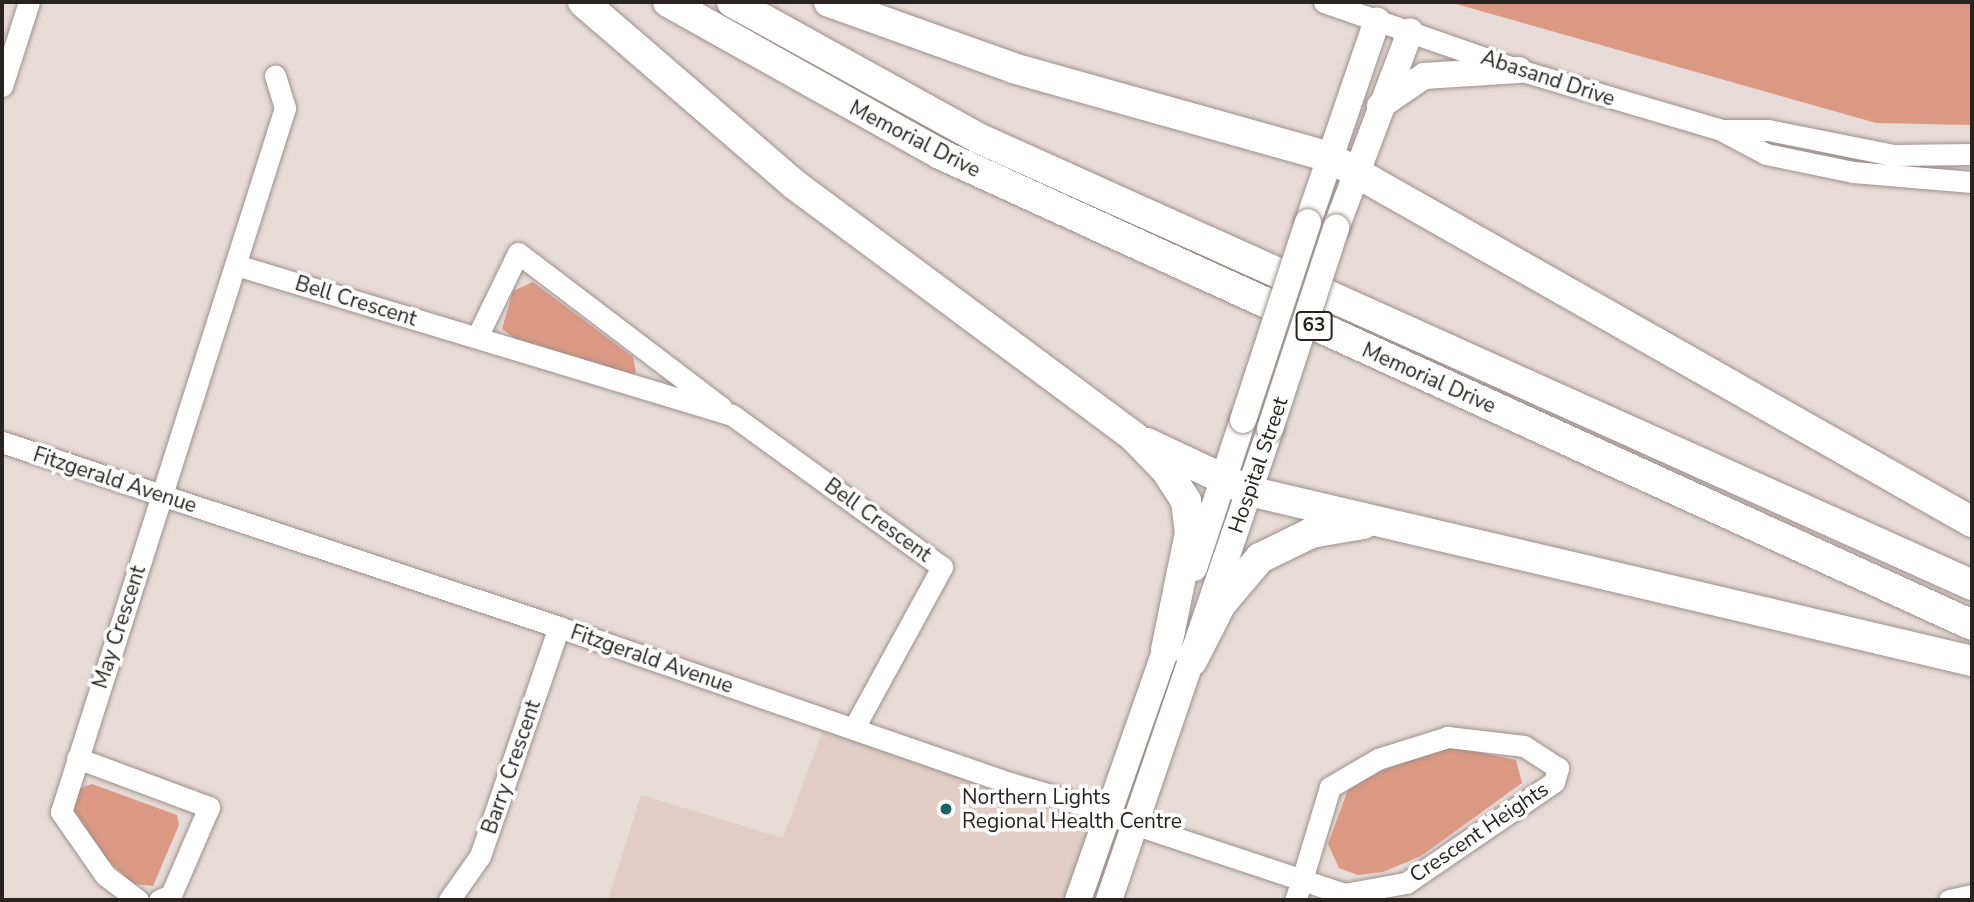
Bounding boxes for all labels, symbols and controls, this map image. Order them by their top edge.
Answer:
street label: Abasand Drive [1478,44,1618,112]
street label: Memorial Drive [845,95,985,183]
street label: Bell Crescent [292,271,420,331]
road number: 63 [1295,310,1333,342]
street label: Memorial Drive [1358,337,1500,419]
street label: Hospital Street [1223,394,1293,536]
street label: Fitzgerald Avenue [30,442,200,518]
street label: Bell Crescent [820,473,936,567]
street label: May Crescent [87,562,151,692]
street label: Fitzgerald Avenue [567,619,737,699]
street label: Barry Crescent [476,697,546,837]
street label: Crescent Heights [1405,776,1553,888]
place label: Northern Lights Regional Health Centre [962,784,1182,834]
marker: Northern Lights Regional Health Centre [936,799,956,819]

